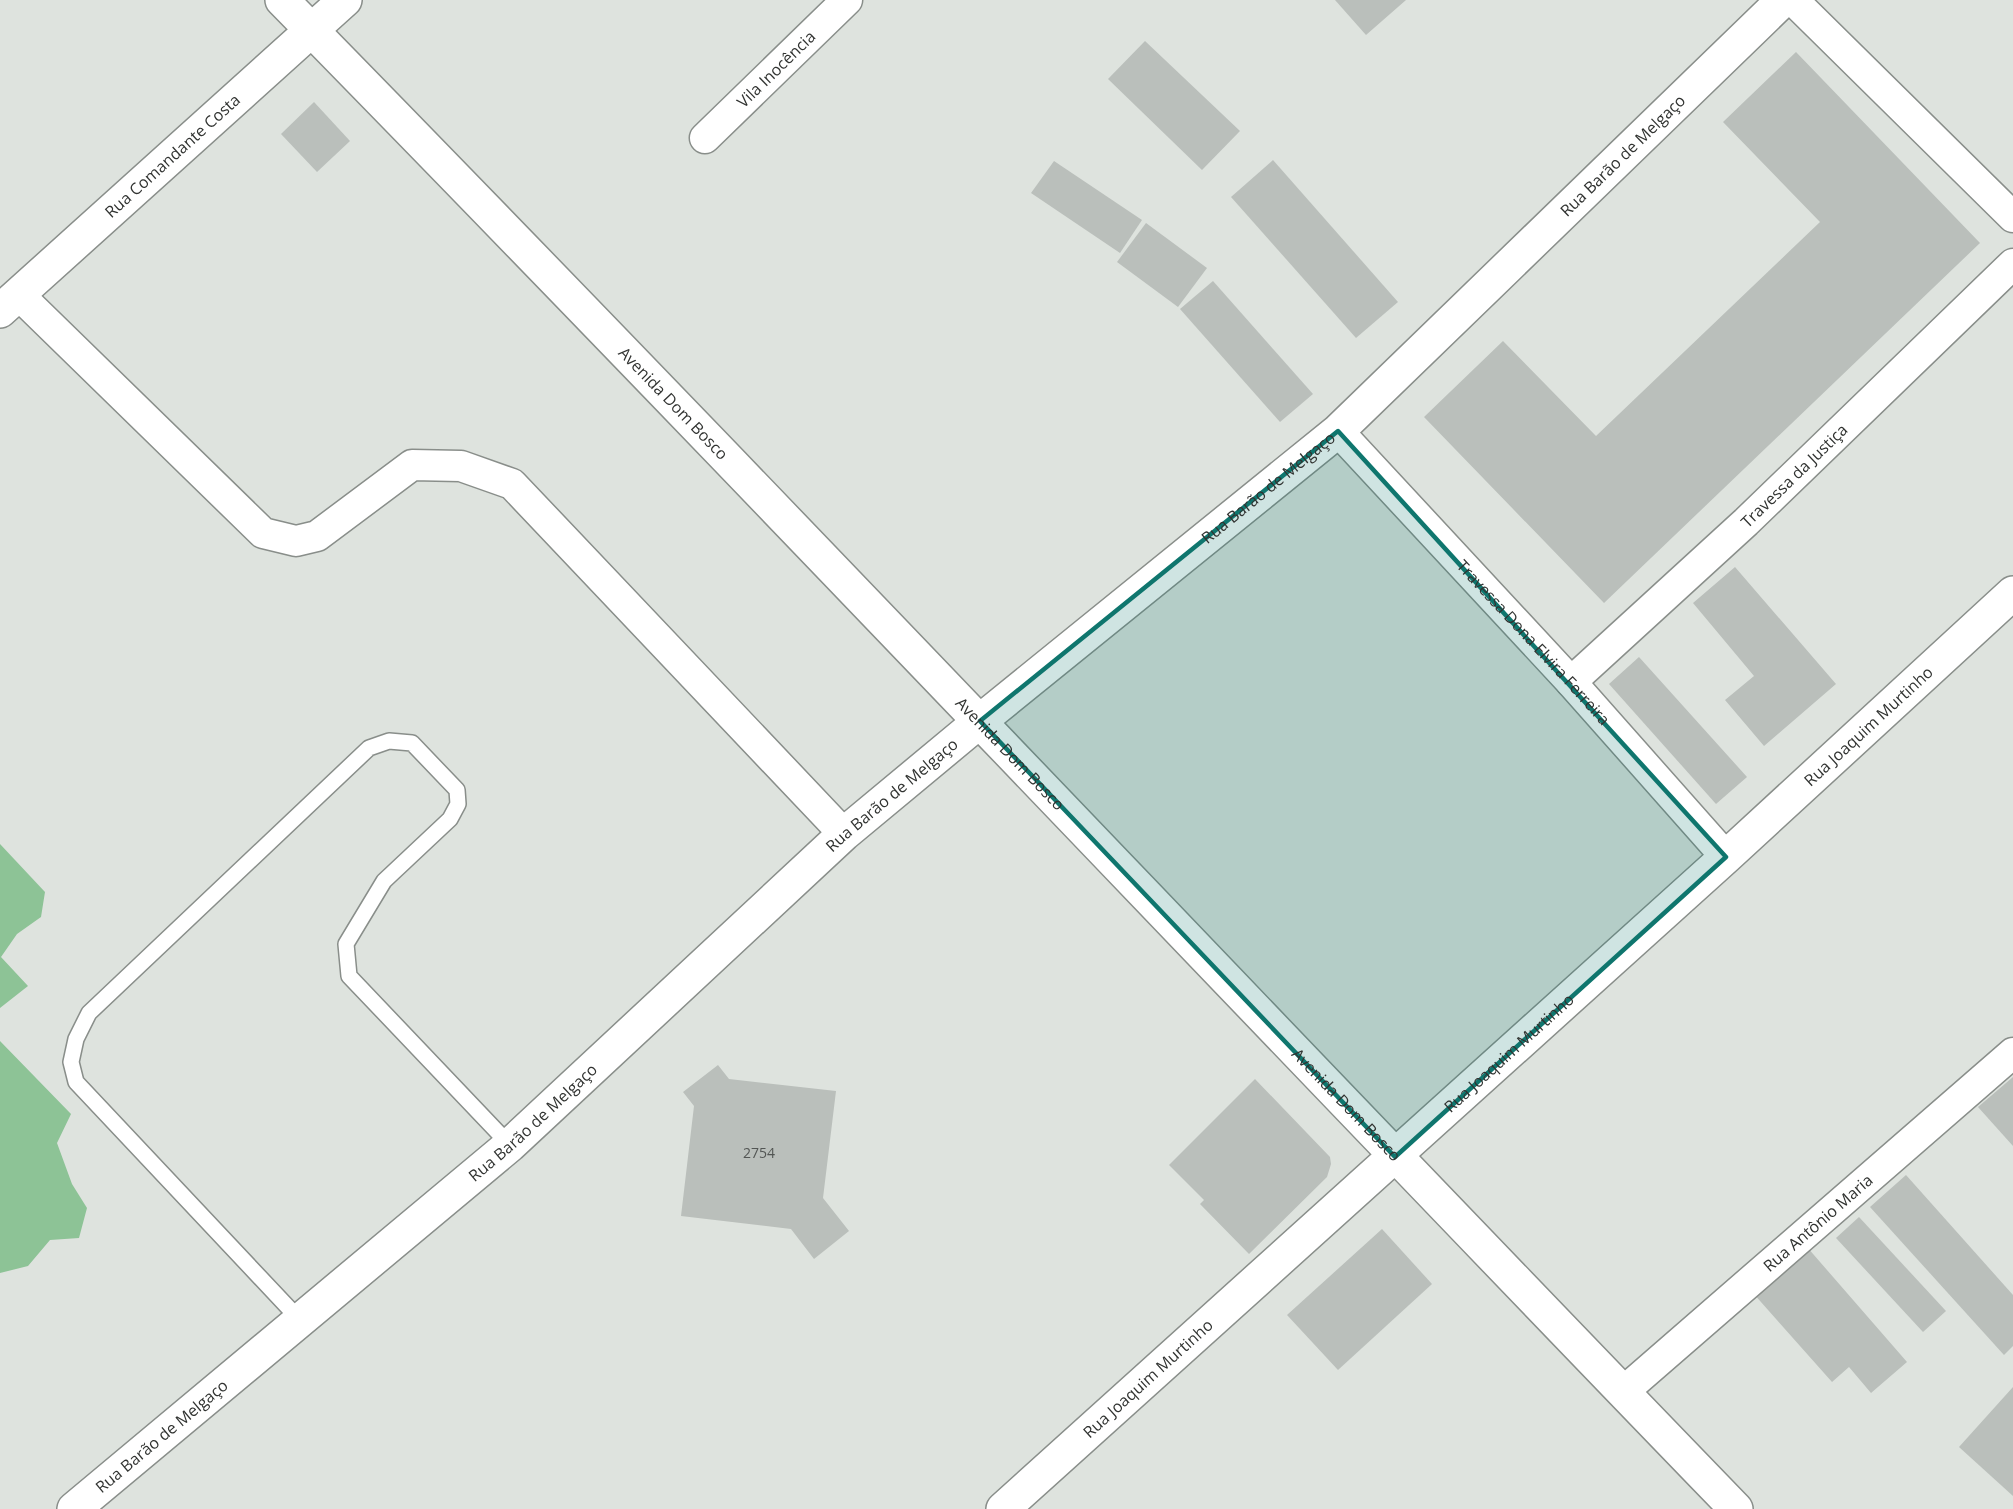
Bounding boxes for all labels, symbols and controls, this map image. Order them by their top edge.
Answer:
street label: Vila Inocência [732,26,820,112]
street label: Rua Comandante Costa [100,89,245,222]
street label: Rua Barão de Melgaço [1555,90,1690,221]
street label: Avenida Dom Bosco [614,342,733,464]
street label: Travessa da Justiça [1736,419,1852,532]
street label: Rua Barão de Melgaço [1197,427,1340,549]
street label: Travessa Dona Elvira Ferreira [1452,555,1615,730]
street label: Rua Joaquim Murtinho [1799,661,1938,791]
street label: Avenida Dom Bosco [951,692,1070,815]
street label: Rua Barão de Melgaço [821,733,962,857]
street label: Rua Joaquim Murtinho [1439,989,1578,1117]
street label: Avenida Dom Bosco [1287,1043,1406,1166]
street label: Rua Barão de Melgaço [464,1058,602,1186]
house number: 2754 [743,1143,775,1162]
street label: Rua Antônio Maria [1758,1169,1877,1276]
street label: Rua Joaquim Murtinho [1078,1314,1218,1443]
street label: Rua Barão de Melgaço [91,1374,232,1498]

